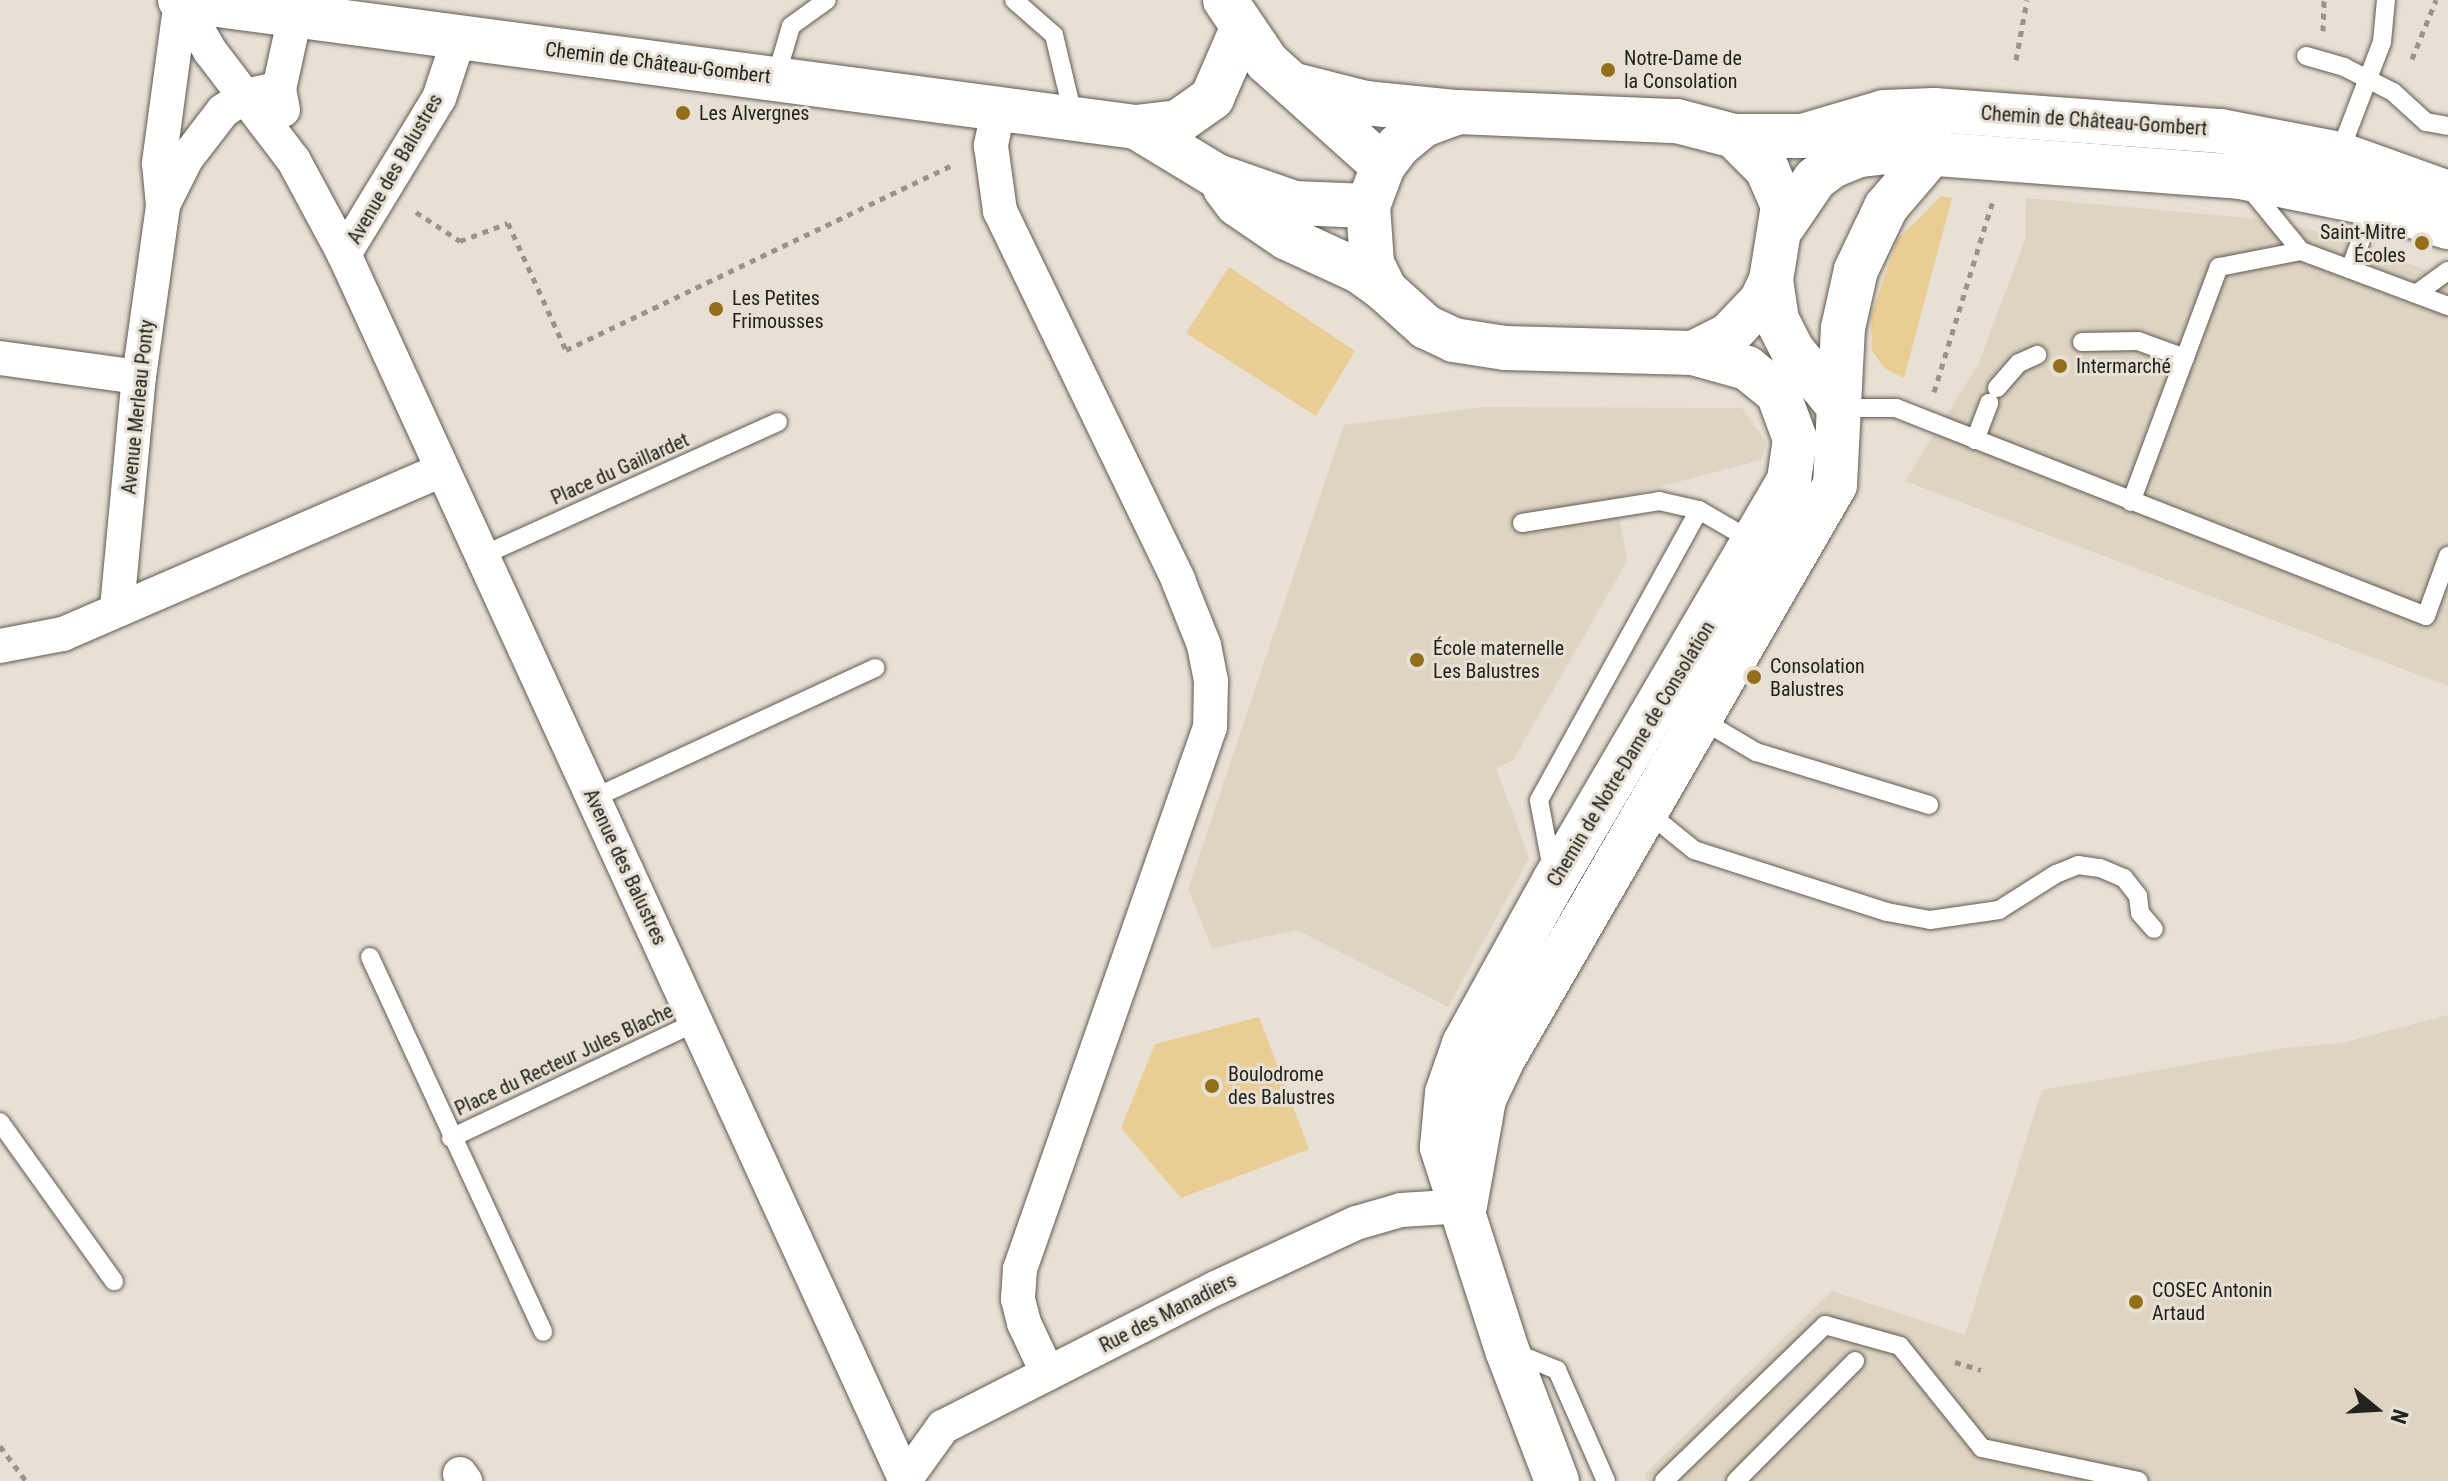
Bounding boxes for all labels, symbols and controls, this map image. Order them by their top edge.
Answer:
street label: Chemin de Château-Gombert [544,37,772,89]
place label: Notre-Dame de la Consolation [1624,46,1742,93]
marker: Notre-Dame de la Consolation [1599,61,1617,79]
street label: Avenue des Balustres [342,90,448,248]
place label: Les Alvergnes [699,101,809,125]
street label: Chemin de Château-Gombert [1980,101,2208,141]
marker: Les Alvergnes [674,104,692,122]
place label: Saint-Mitre Écoles [2320,220,2406,267]
marker: Saint-Mitre Écoles [2413,234,2431,252]
place label: Les Petites Frimousses [732,286,824,333]
marker: Les Petites Frimousses [707,300,725,318]
street label: Avenue Merleau Ponty [117,318,159,496]
place label: Intermarché [2076,354,2171,378]
marker: Intermarché [2051,357,2069,375]
street label: Place du Gaillardet [547,428,693,510]
street label: Chemin de Notre-Dame de Consolation [1542,617,1720,891]
place label: École maternelle Les Balustres [1433,636,1564,683]
marker: École maternelle Les Balustres [1408,651,1426,669]
place label: Consolation Balustres [1770,654,1865,701]
marker: Consolation Balustres [1745,668,1763,686]
street label: Avenue des Balustres [578,785,672,949]
street label: Place du Recteur Jules Blache [451,999,677,1121]
place label: Boulodrome des Balustres [1228,1062,1335,1109]
marker: Boulodrome des Balustres [1203,1077,1221,1095]
street label: Rue des Manadiers [1096,1268,1240,1358]
place label: COSEC Antonin Artaud [2152,1278,2273,1325]
marker: COSEC Antonin Artaud [2127,1293,2145,1311]
north arrow [2336,1369,2416,1449]
text: N [2385,1406,2413,1427]

